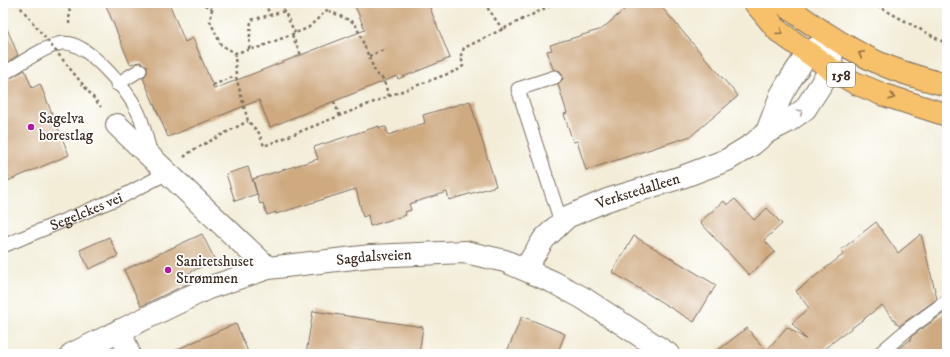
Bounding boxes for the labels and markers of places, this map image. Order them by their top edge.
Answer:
place label: Sagelva borestlag [39,109,94,145]
marker: Sagelva borestlag [26,122,36,132]
place label: Sanitetshuset Strømmen [176,252,254,288]
marker: Sanitetshuset Strømmen [163,265,173,275]

